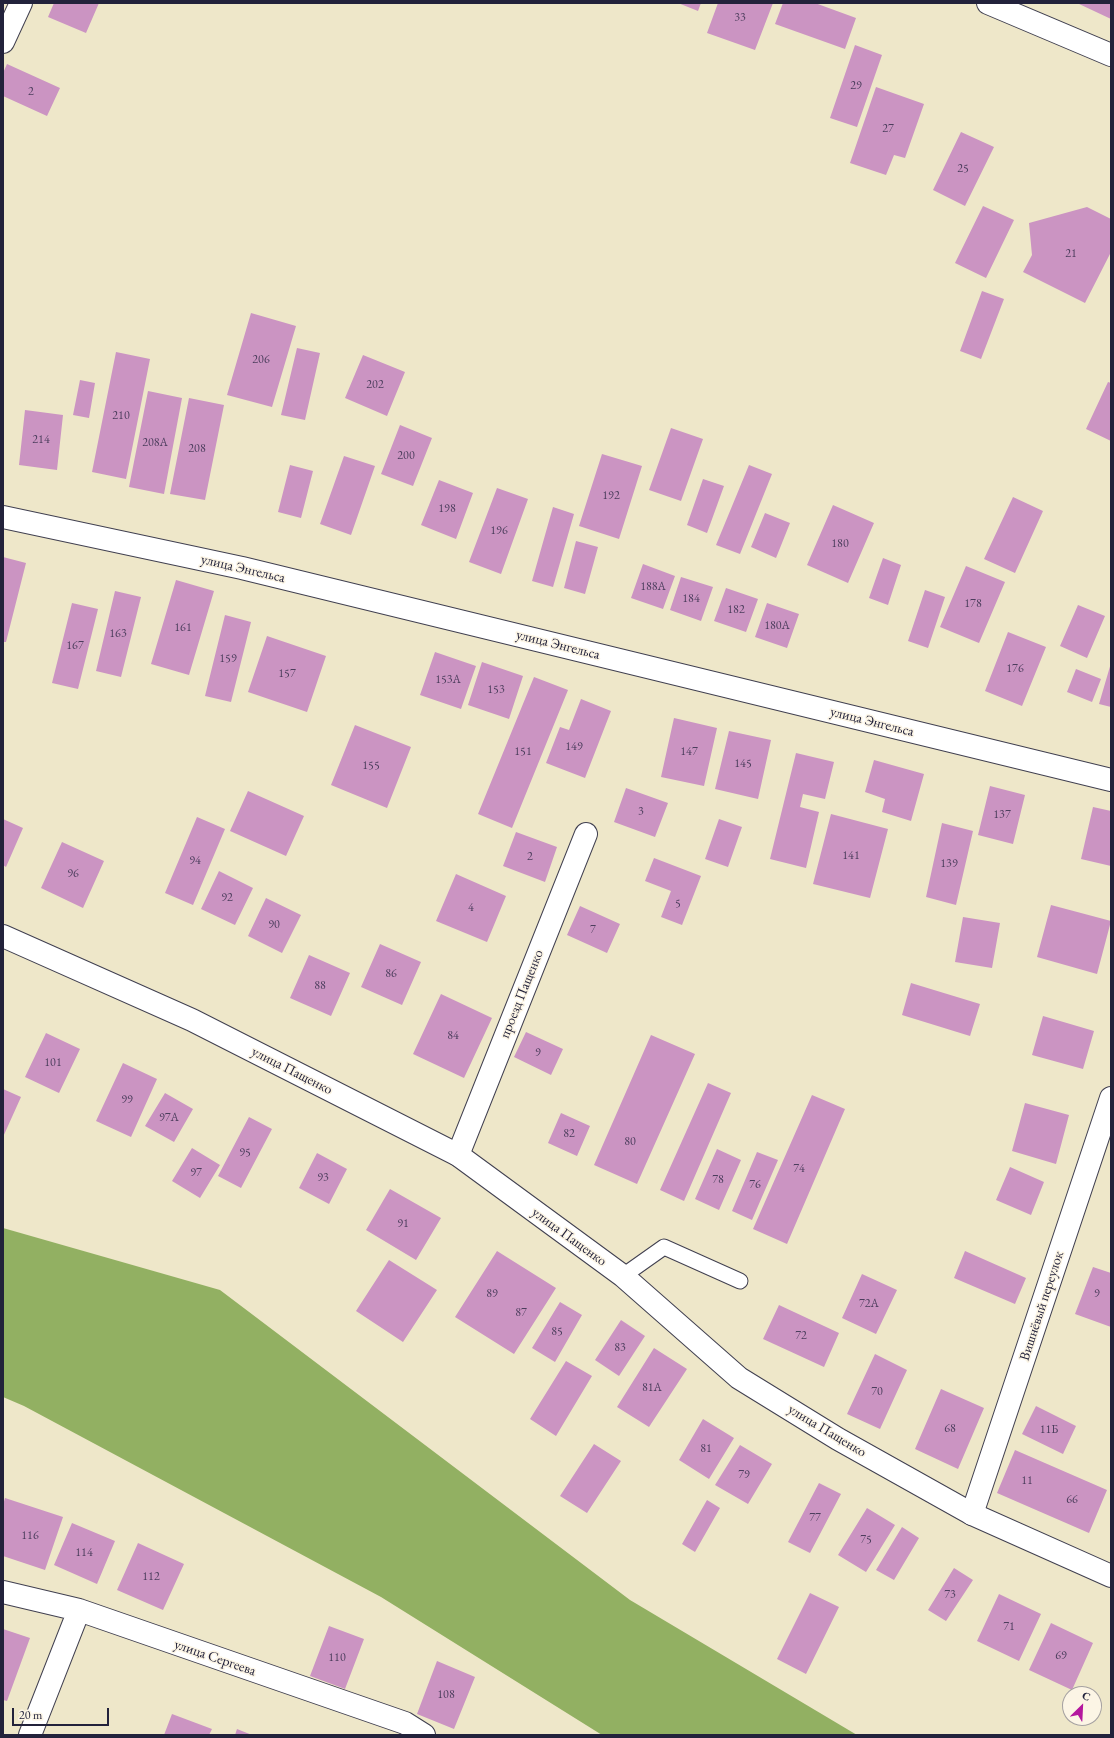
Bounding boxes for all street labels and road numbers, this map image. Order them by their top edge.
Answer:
street label: улица Энгельса [199,551,287,587]
street label: улица Энгельса [514,626,602,664]
street label: улица Энгельса [828,703,916,741]
street label: проезд Пащенко [497,947,547,1041]
street label: улица Пащенко [249,1043,335,1099]
street label: улица Пащенко [528,1204,610,1270]
street label: Вишнёвый переулок [1016,1249,1068,1363]
street label: улица Пащенко [785,1401,869,1461]
street label: улица Сергеева [172,1636,258,1680]

